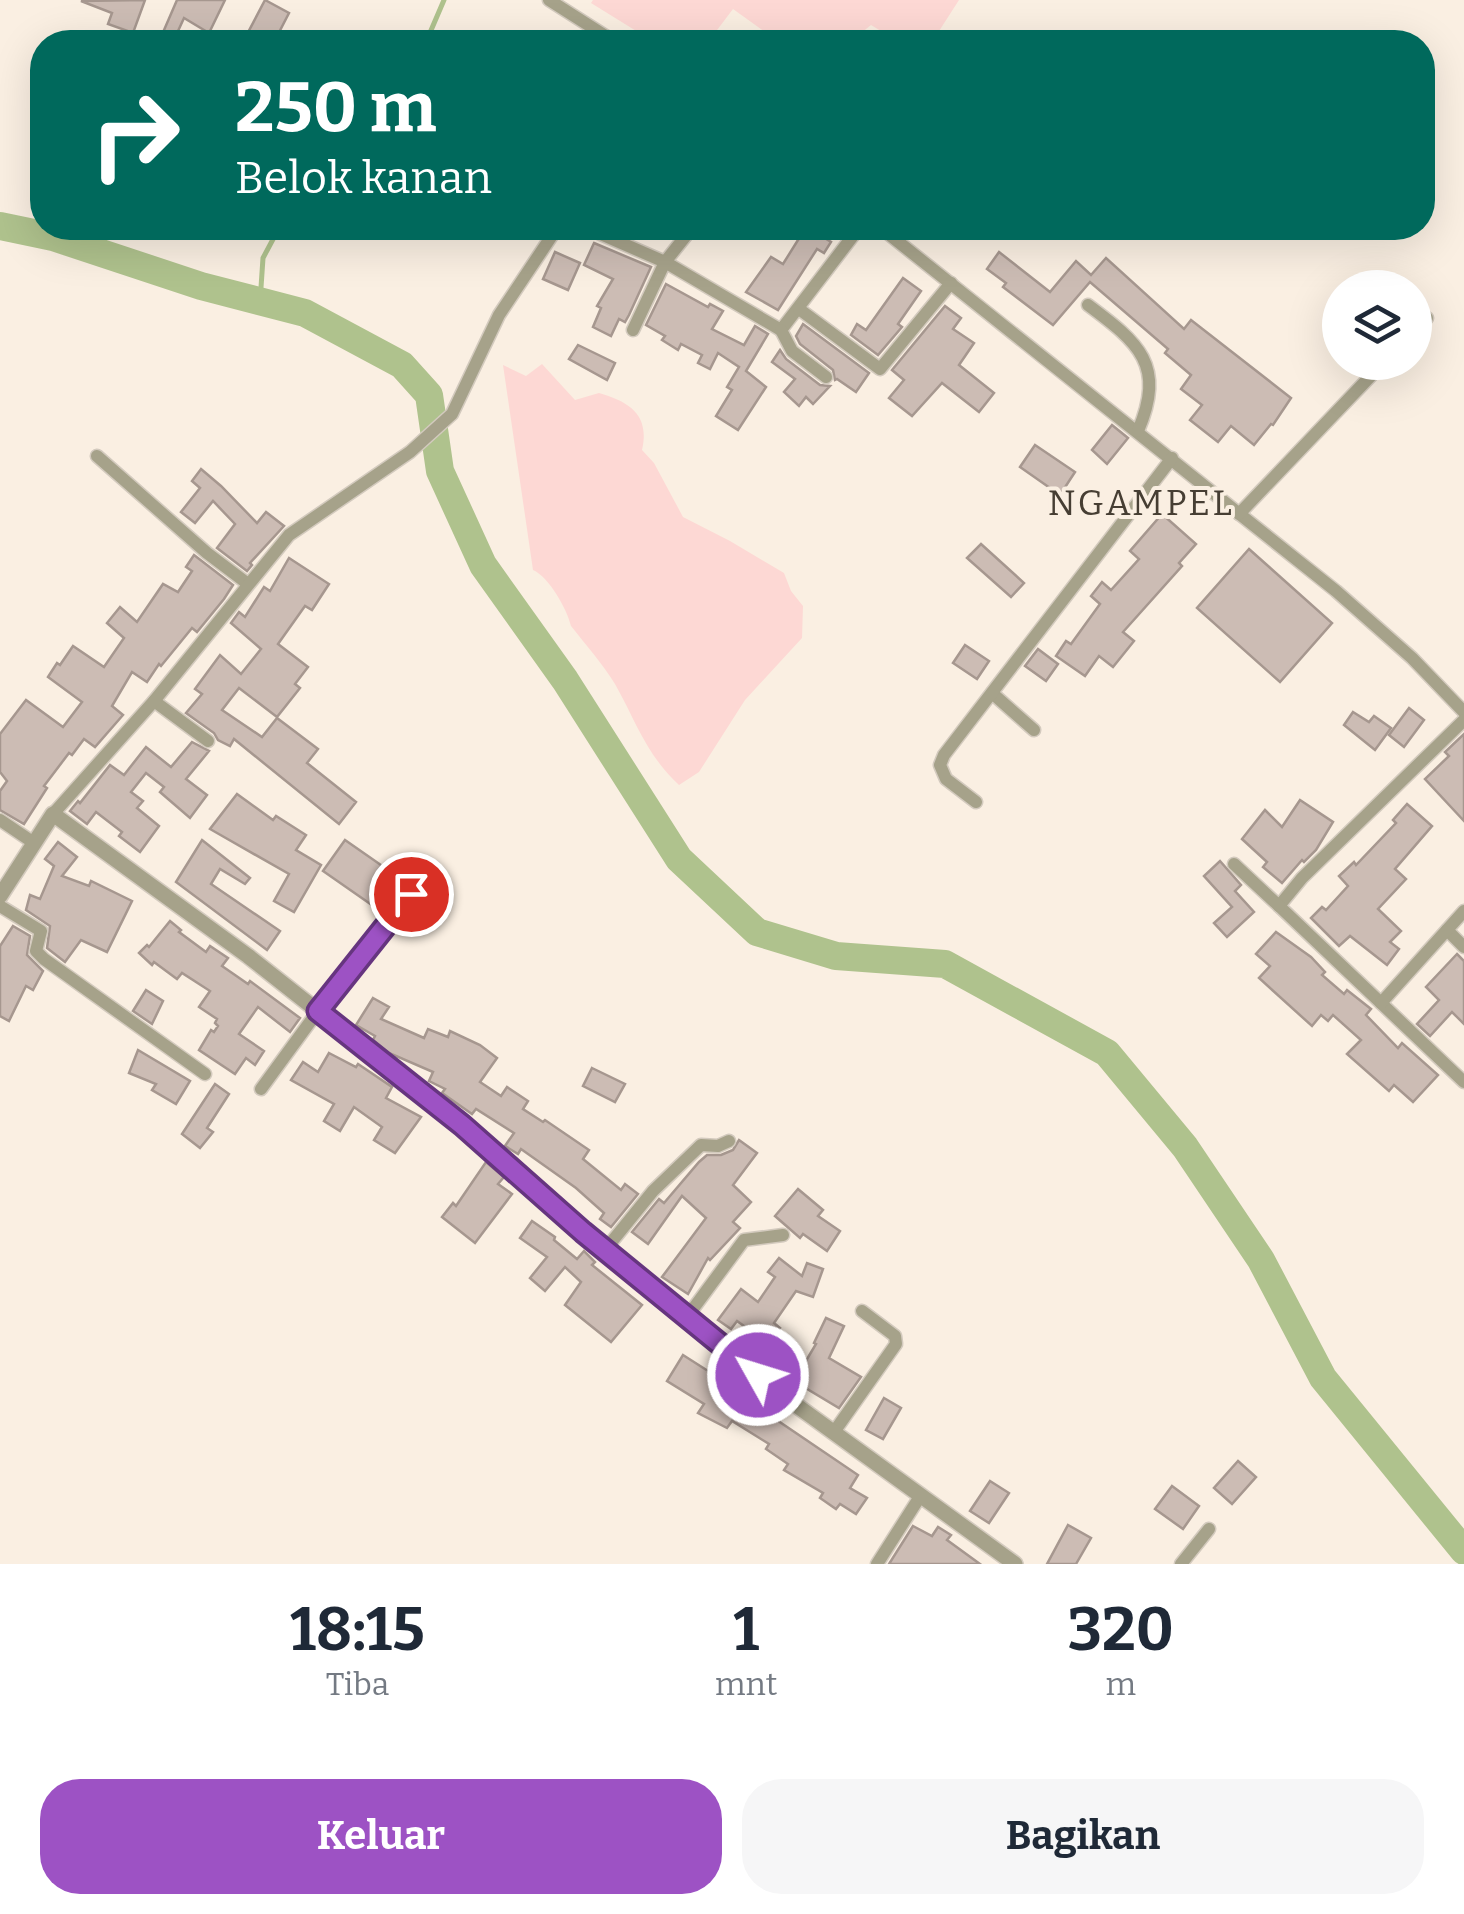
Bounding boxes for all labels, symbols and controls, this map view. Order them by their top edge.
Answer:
text: 250 m [235,66,437,150]
icon: right [70,70,200,200]
text: Belok kanan [235,151,492,205]
map controls [1322,270,1432,380]
button: layers [1322,270,1432,380]
district label: NGAMPEL [1048,482,1234,524]
pin [369,852,454,937]
icon: arrive [384,867,439,922]
position arrow [706,1323,810,1427]
text: 18:15 [290,1594,425,1666]
text: 1 [733,1594,759,1666]
text: 320 [1067,1594,1174,1666]
text: Tiba [326,1665,389,1703]
text: mnt [715,1665,777,1703]
text: m [1105,1665,1136,1703]
button: Keluar [40,1779,722,1894]
button: Bagikan [742,1779,1424,1894]

